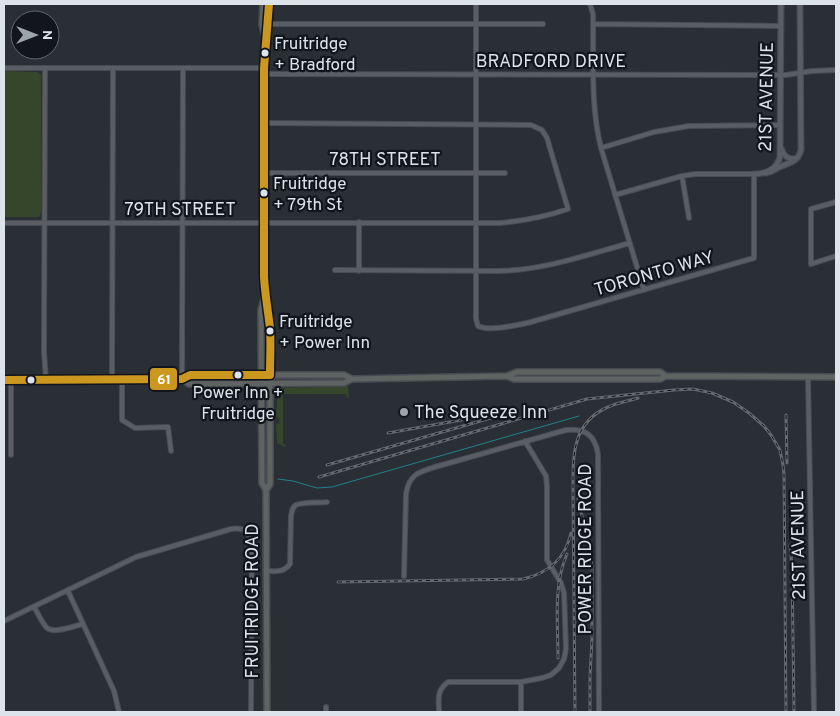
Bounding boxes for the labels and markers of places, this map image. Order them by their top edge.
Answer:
place label: Fruitridge + Bradford [274,34,356,77]
marker: Fruitridge + Bradford [260,48,270,58]
place label: Fruitridge + 79th St [273,174,346,217]
marker: Fruitridge + 79th St [259,188,269,198]
place label: Fruitridge + Power Inn [279,312,370,355]
marker: Fruitridge + Power Inn [265,326,275,336]
marker: Power Inn + Fruitridge [233,370,243,380]
unlabelled marker [26,375,36,385]
place label: Power Inn + Fruitridge [192,383,284,426]
place label: The Squeeze Inn [414,402,547,425]
marker: The Squeeze Inn [398,406,410,418]

